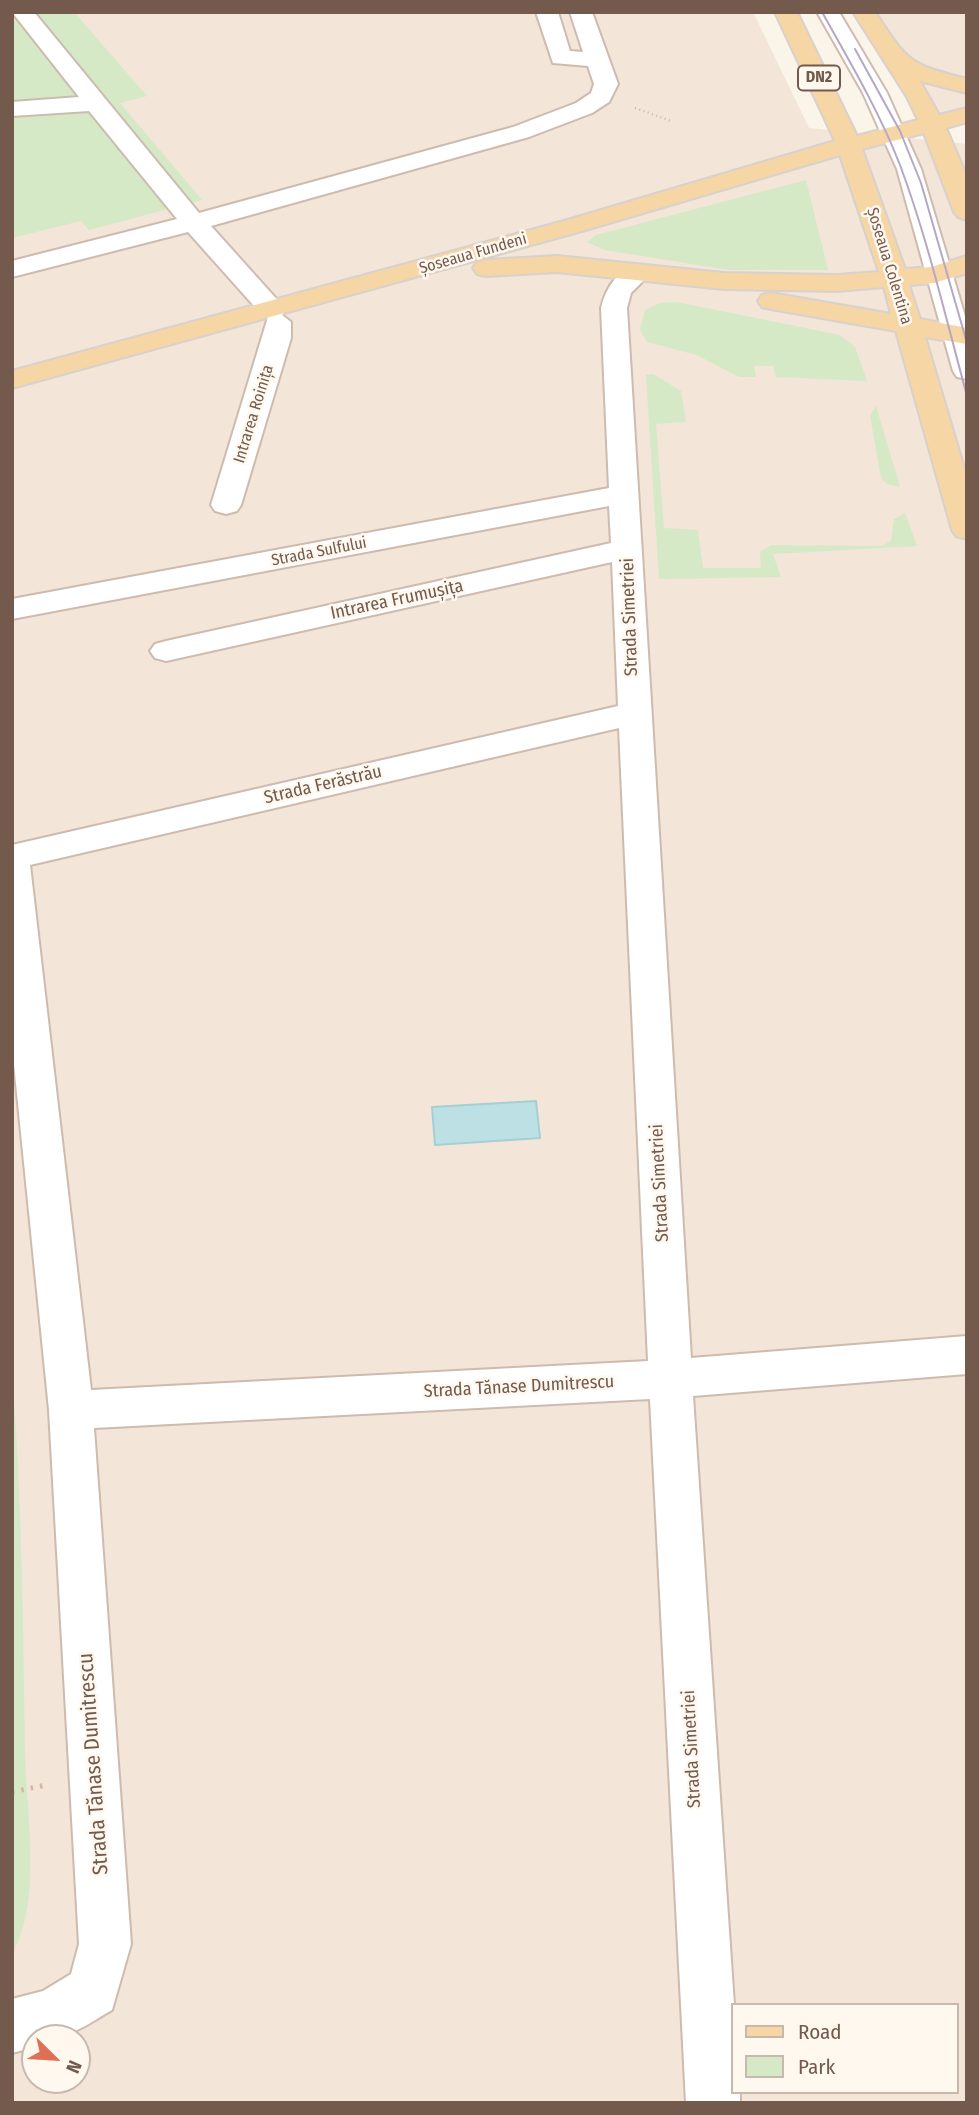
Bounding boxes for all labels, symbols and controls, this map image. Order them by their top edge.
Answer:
road number: DN2 [798,66,840,90]
street label: Șoseaua Colentina [862,205,916,327]
street label: Șoseaua Fundeni [417,229,529,279]
street label: Intrarea Roinița [230,363,278,465]
street label: Strada Sulfului [270,533,368,571]
street label: Strada Simetriei [617,557,643,677]
street label: Intrarea Frumușița [329,575,465,625]
street label: Strada Ferăstrău [262,761,384,809]
street label: Strada Simetriei [646,1123,674,1243]
street label: Strada Tănase Dumitrescu [423,1371,615,1403]
street label: Strada Tănase Dumitrescu [74,1652,114,1876]
street label: Strada Simetriei [678,1689,706,1809]
legend [730,2003,958,2094]
text: Road [798,2019,842,2045]
north arrow [21,2024,91,2094]
text: Park [798,2054,835,2080]
text: N [61,2057,87,2077]

